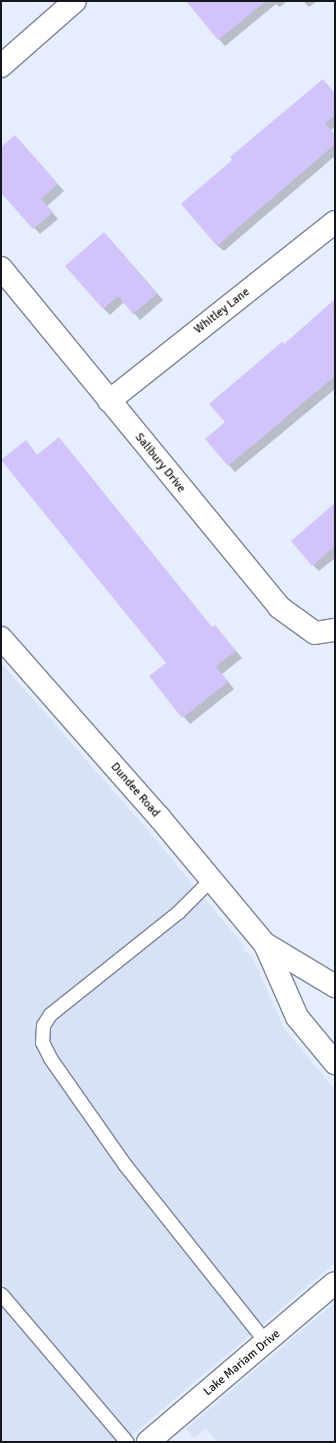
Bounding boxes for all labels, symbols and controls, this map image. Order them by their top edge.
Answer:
street label: Whitley Lane [191,285,253,337]
street label: Salibury Drive [132,430,188,496]
street label: Dundee Road [107,760,163,820]
street label: Lake Mariam Drive [201,1327,283,1399]

